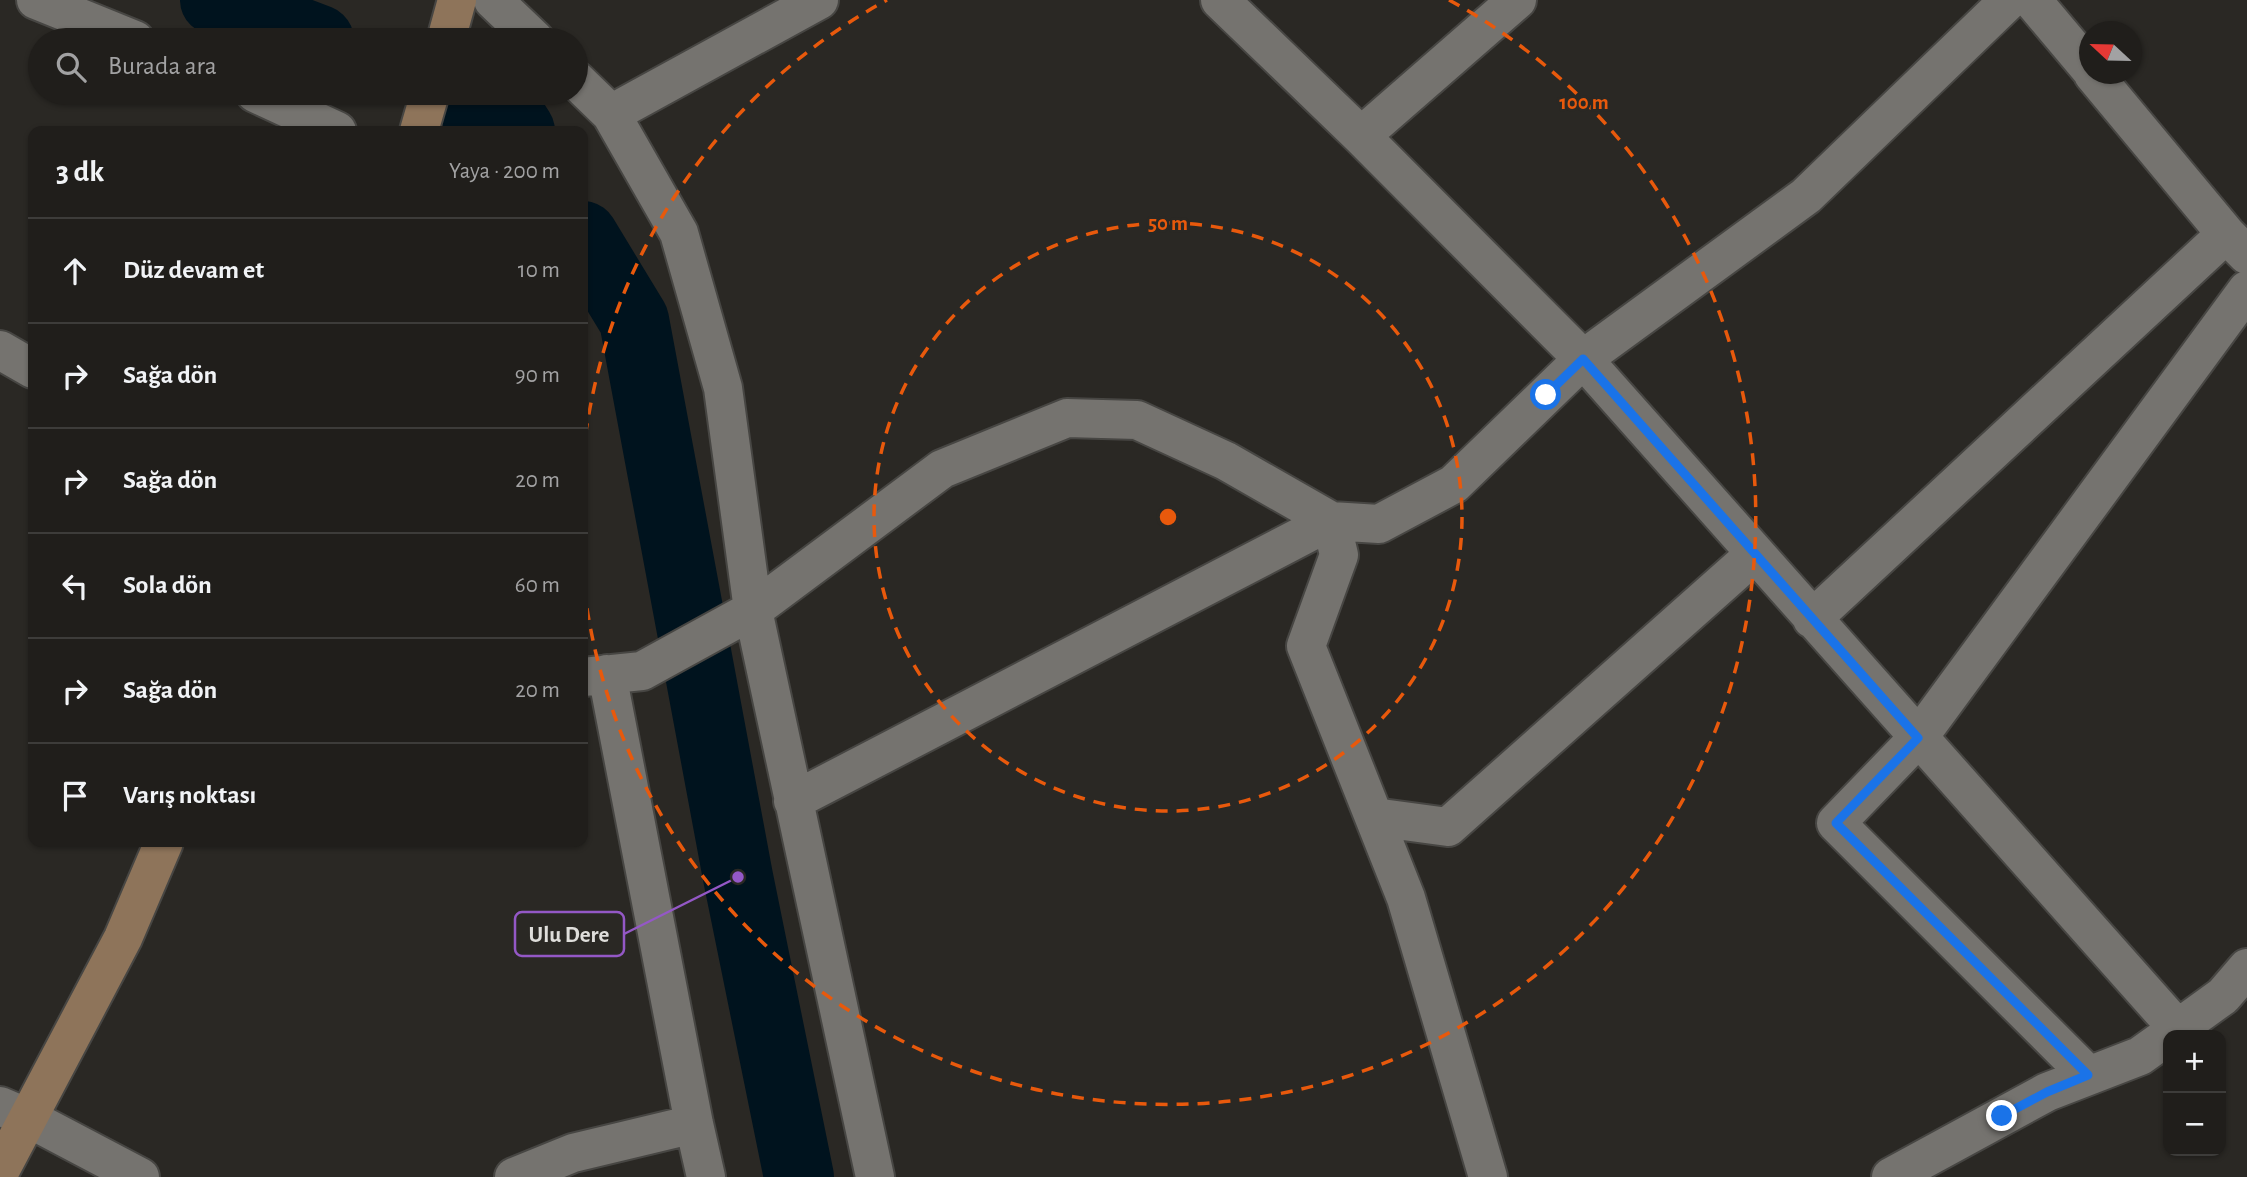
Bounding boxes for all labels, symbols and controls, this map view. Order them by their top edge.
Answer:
north arrow [2079,21,2142,84]
search box [28,28,588,105]
icon: search [52,48,90,86]
text: Burada ara [108,53,217,79]
text: 100 m [1559,92,1609,113]
text: 3 dk [56,157,104,187]
text: Yaya · 200 m [449,160,560,183]
text: 50 m [1148,213,1188,234]
icon: ahead [56,252,94,290]
text: Düz devam et [123,257,264,283]
text: 10 m [518,259,560,282]
icon: right [56,357,94,395]
text: Sağa dön [123,362,217,388]
text: 90 m [515,364,560,387]
route start [1530,379,1561,410]
icon: right [56,462,94,500]
text: Sağa dön [123,467,217,493]
text: 20 m [515,469,560,492]
centre of rings [1156,505,1180,529]
icon: left [56,567,94,605]
text: Sola dön [123,572,212,598]
text: 60 m [515,574,560,597]
icon: right [56,672,94,710]
text: Sağa dön [123,677,217,703]
text: 20 m [515,679,560,702]
icon: arrive [56,777,94,815]
text: Varış noktası [123,782,256,808]
callout: Ulu Dere [515,912,624,956]
text: Ulu Dere [529,924,610,947]
map controls [2163,1030,2226,1156]
button: + [2163,1030,2226,1093]
button: − [2163,1093,2226,1156]
route end [1986,1100,2017,1131]

